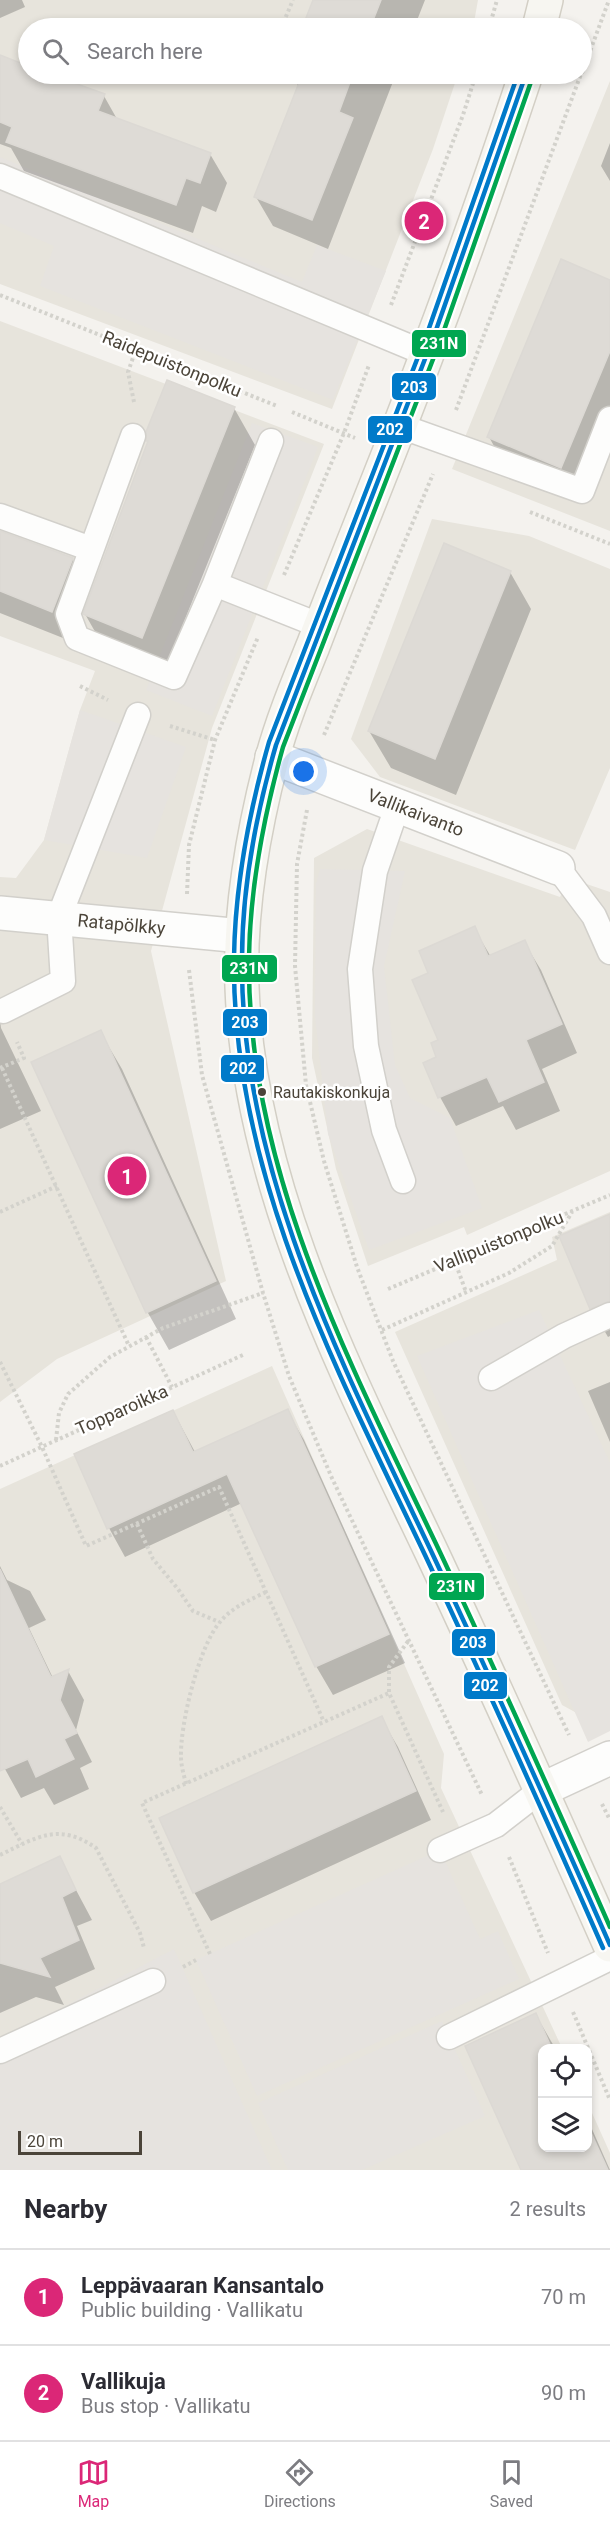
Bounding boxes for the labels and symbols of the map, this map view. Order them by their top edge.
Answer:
pin: 2 [404,198,444,244]
street label: Raidepuistonpolku [99,326,245,401]
line badge: 231N [411,329,467,358]
text: 231N [420,334,458,353]
line badge: 203 [391,372,437,401]
text: 203 [400,378,428,397]
line badge: 202 [367,415,413,444]
text: 202 [376,420,404,439]
your location [289,757,318,786]
street label: Vallikaivanto [365,784,467,840]
street label: Ratapölkky [77,909,167,939]
line badge: 231N [221,954,278,983]
text: 231N [230,959,268,978]
line badge: 203 [222,1008,268,1037]
text: 203 [231,1013,259,1032]
line badge: 202 [220,1054,265,1083]
text: 202 [229,1059,257,1078]
place label: Rautakiskonkuja [273,1083,390,1102]
marker: Rautakiskonkuja [256,1086,268,1098]
pin: 1 [108,1154,146,1198]
street label: Vallipuistonpolku [431,1206,566,1277]
street label: Topparoikka [72,1380,171,1439]
line badge: 231N [428,1572,485,1601]
text: 231N [437,1577,475,1596]
line badge: 203 [451,1628,496,1657]
text: 203 [459,1633,487,1652]
line badge: 202 [463,1671,508,1700]
text: 202 [471,1676,499,1695]
scale bar [18,2128,142,2156]

